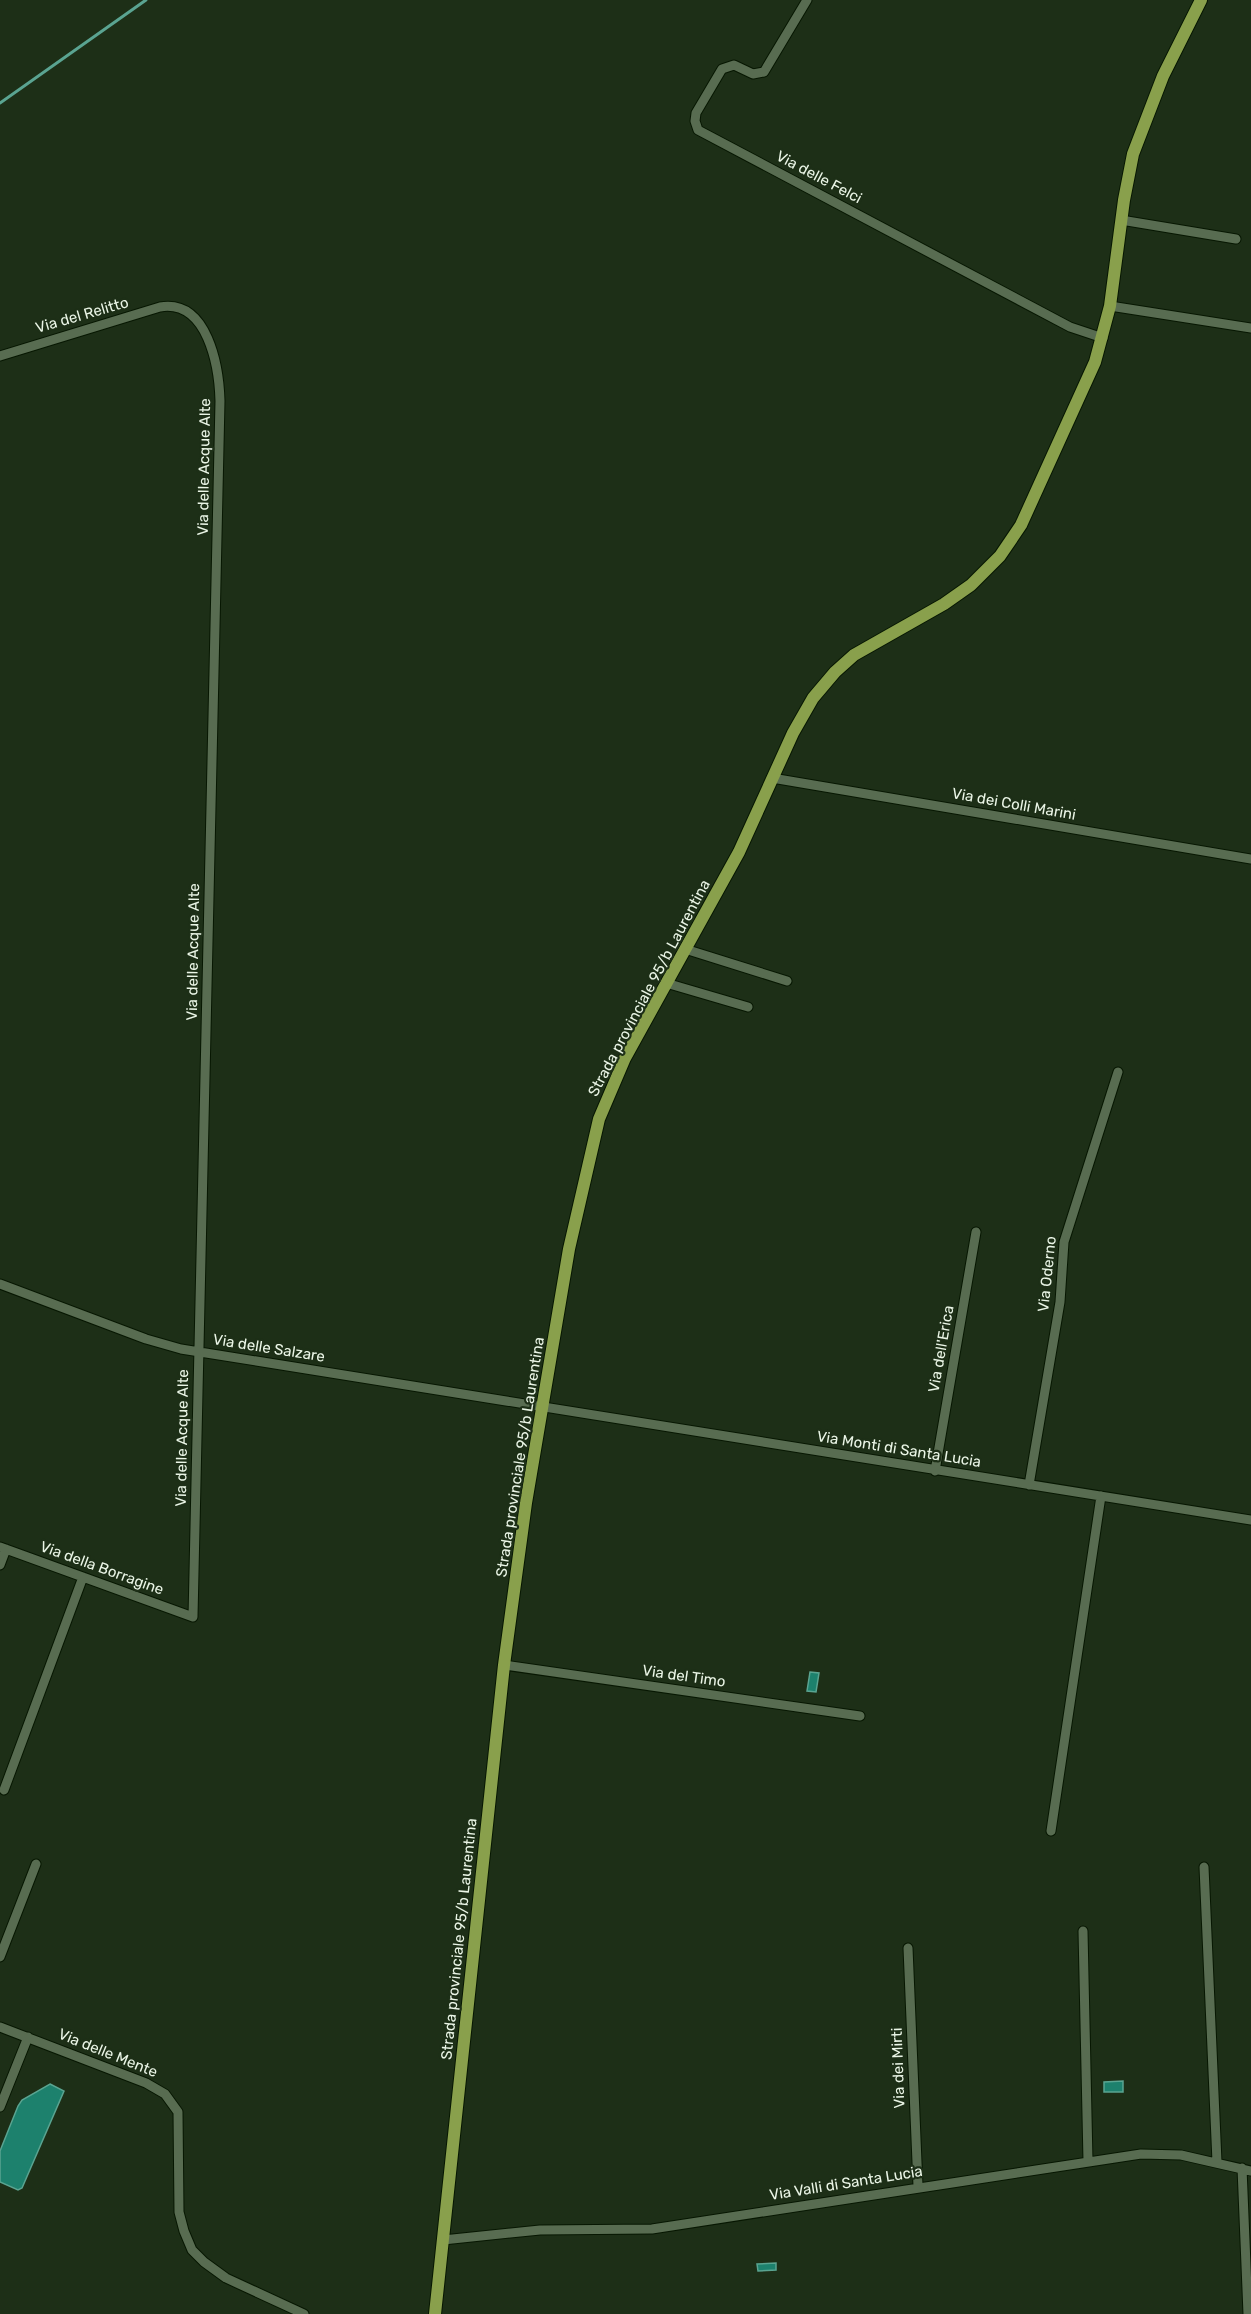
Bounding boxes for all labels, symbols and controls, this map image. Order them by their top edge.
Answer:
street label: Via delle Felci [773,147,865,207]
street label: Via del Relitto [33,293,131,337]
street label: Via delle Acque Alte [194,398,214,536]
street label: Via dei Colli Marini [951,784,1077,824]
street label: Strada provinciale 95/b Laurentina [584,877,714,1099]
street label: Via delle Acque Alte [183,883,203,1021]
street label: Via Oderno [1034,1235,1060,1313]
street label: Via dell'Erica [924,1304,958,1394]
street label: Via delle Salzare [212,1330,326,1366]
street label: Strada provinciale 95/b Laurentina [492,1336,548,1578]
street label: Via delle Acque Alte [172,1369,192,1507]
street label: Via Monti di Santa Lucia [816,1427,982,1471]
street label: Via della Borragine [38,1537,166,1599]
street label: Via del Timo [641,1661,727,1691]
street label: Strada provinciale 95/b Laurentina [437,1817,481,2061]
street label: Via delle Mente [56,2025,160,2081]
street label: Via dei Mirti [888,2027,908,2109]
street label: Via Valli di Santa Lucia [768,2162,924,2204]

